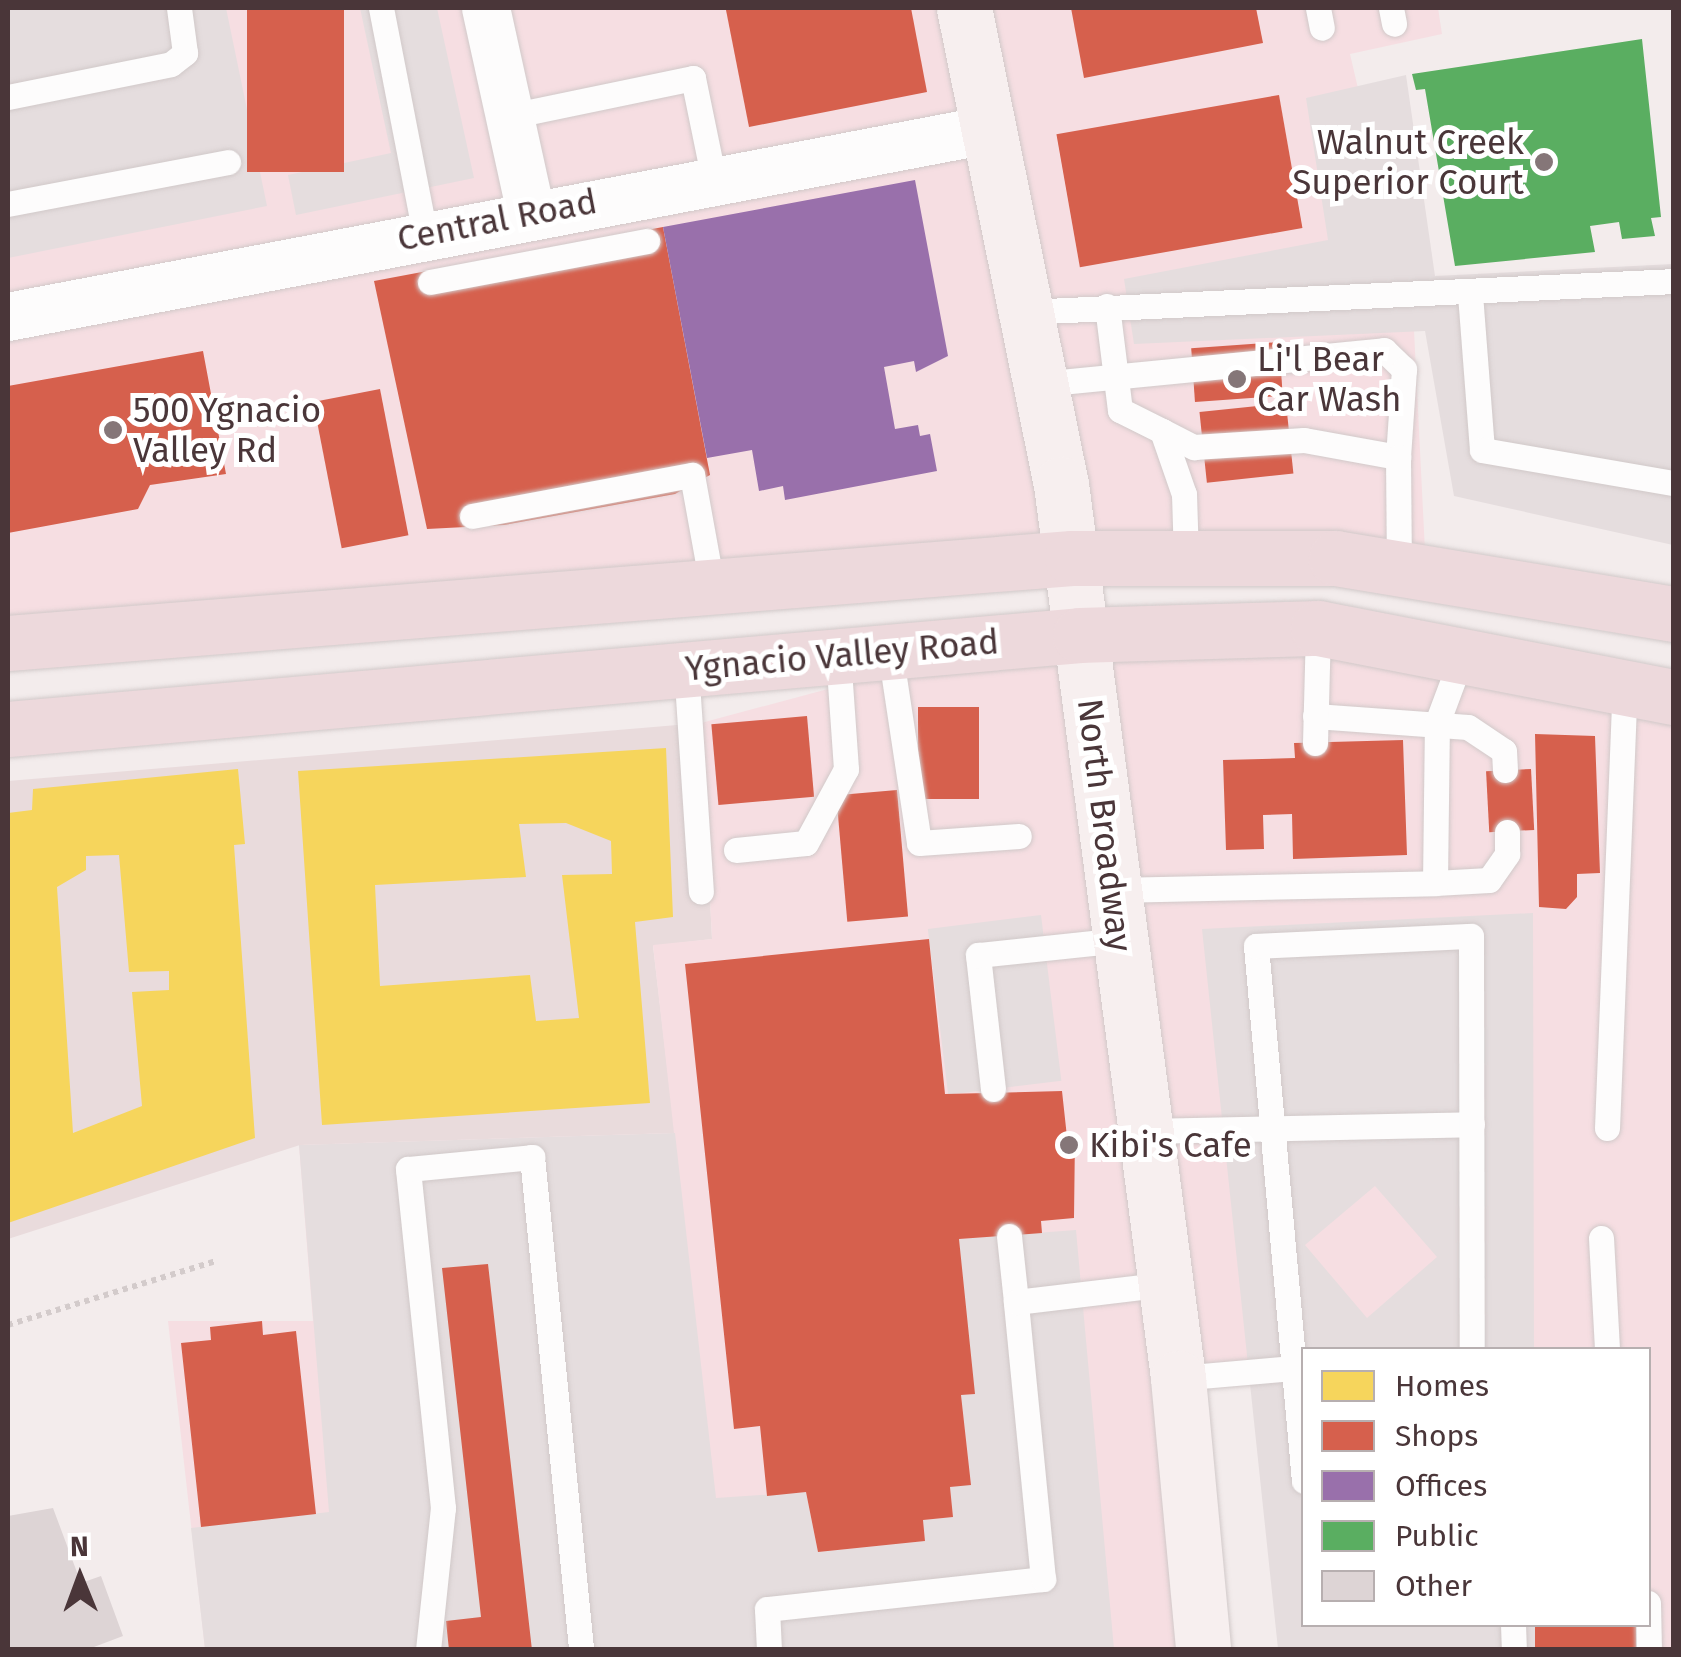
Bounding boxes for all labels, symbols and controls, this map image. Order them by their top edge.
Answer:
place label: Walnut Creek Superior Court [1292,121,1524,203]
marker: Walnut Creek Superior Court [1533,151,1555,173]
street label: Central Road [394,180,600,260]
place label: Li'l Bear Car Wash [1257,338,1401,420]
marker: Li'l Bear Car Wash [1226,368,1248,390]
place label: 500 Ygnacio Valley Rd [133,389,321,471]
marker: 500 Ygnacio Valley Rd [102,419,124,441]
street label: Ygnacio Valley Road [683,620,1001,690]
street label: North Broadway [1069,696,1141,954]
place label: Kibi's Cafe [1089,1124,1252,1166]
marker: Kibi's Cafe [1058,1134,1080,1156]
legend [1301,1347,1651,1627]
text: Homes [1395,1368,1489,1404]
text: Shops [1395,1418,1478,1454]
text: Offices [1395,1468,1487,1504]
text: Public [1395,1518,1479,1554]
north arrow [30,1527,130,1627]
text: N [70,1530,89,1563]
text: Other [1395,1568,1472,1604]

